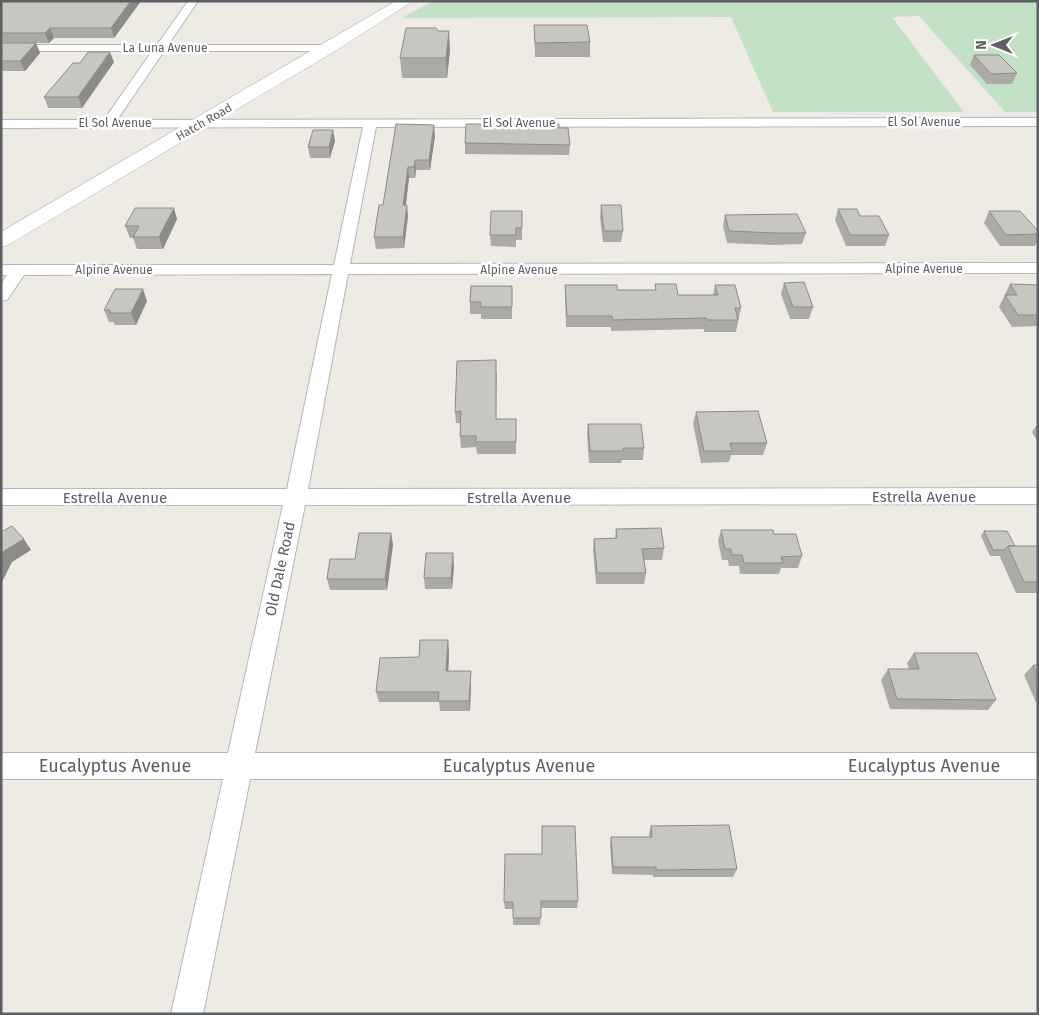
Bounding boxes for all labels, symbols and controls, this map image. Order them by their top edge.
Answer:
north arrow [969,20,1019,70]
text: N [973,40,990,50]
street label: La Luna Avenue [123,41,207,55]
street label: Hatch Road [173,100,235,144]
street label: El Sol Avenue [887,115,961,129]
street label: El Sol Avenue [78,116,152,130]
street label: El Sol Avenue [482,116,556,130]
street label: Alpine Avenue [885,262,963,276]
street label: Alpine Avenue [75,263,153,277]
street label: Alpine Avenue [480,263,558,277]
street label: Estrella Avenue [872,488,976,506]
street label: Estrella Avenue [63,489,167,507]
street label: Estrella Avenue [467,489,571,507]
street label: Old Dale Road [261,520,299,618]
street label: Eucalyptus Avenue [39,755,191,777]
street label: Eucalyptus Avenue [443,755,595,777]
street label: Eucalyptus Avenue [848,755,1000,777]

